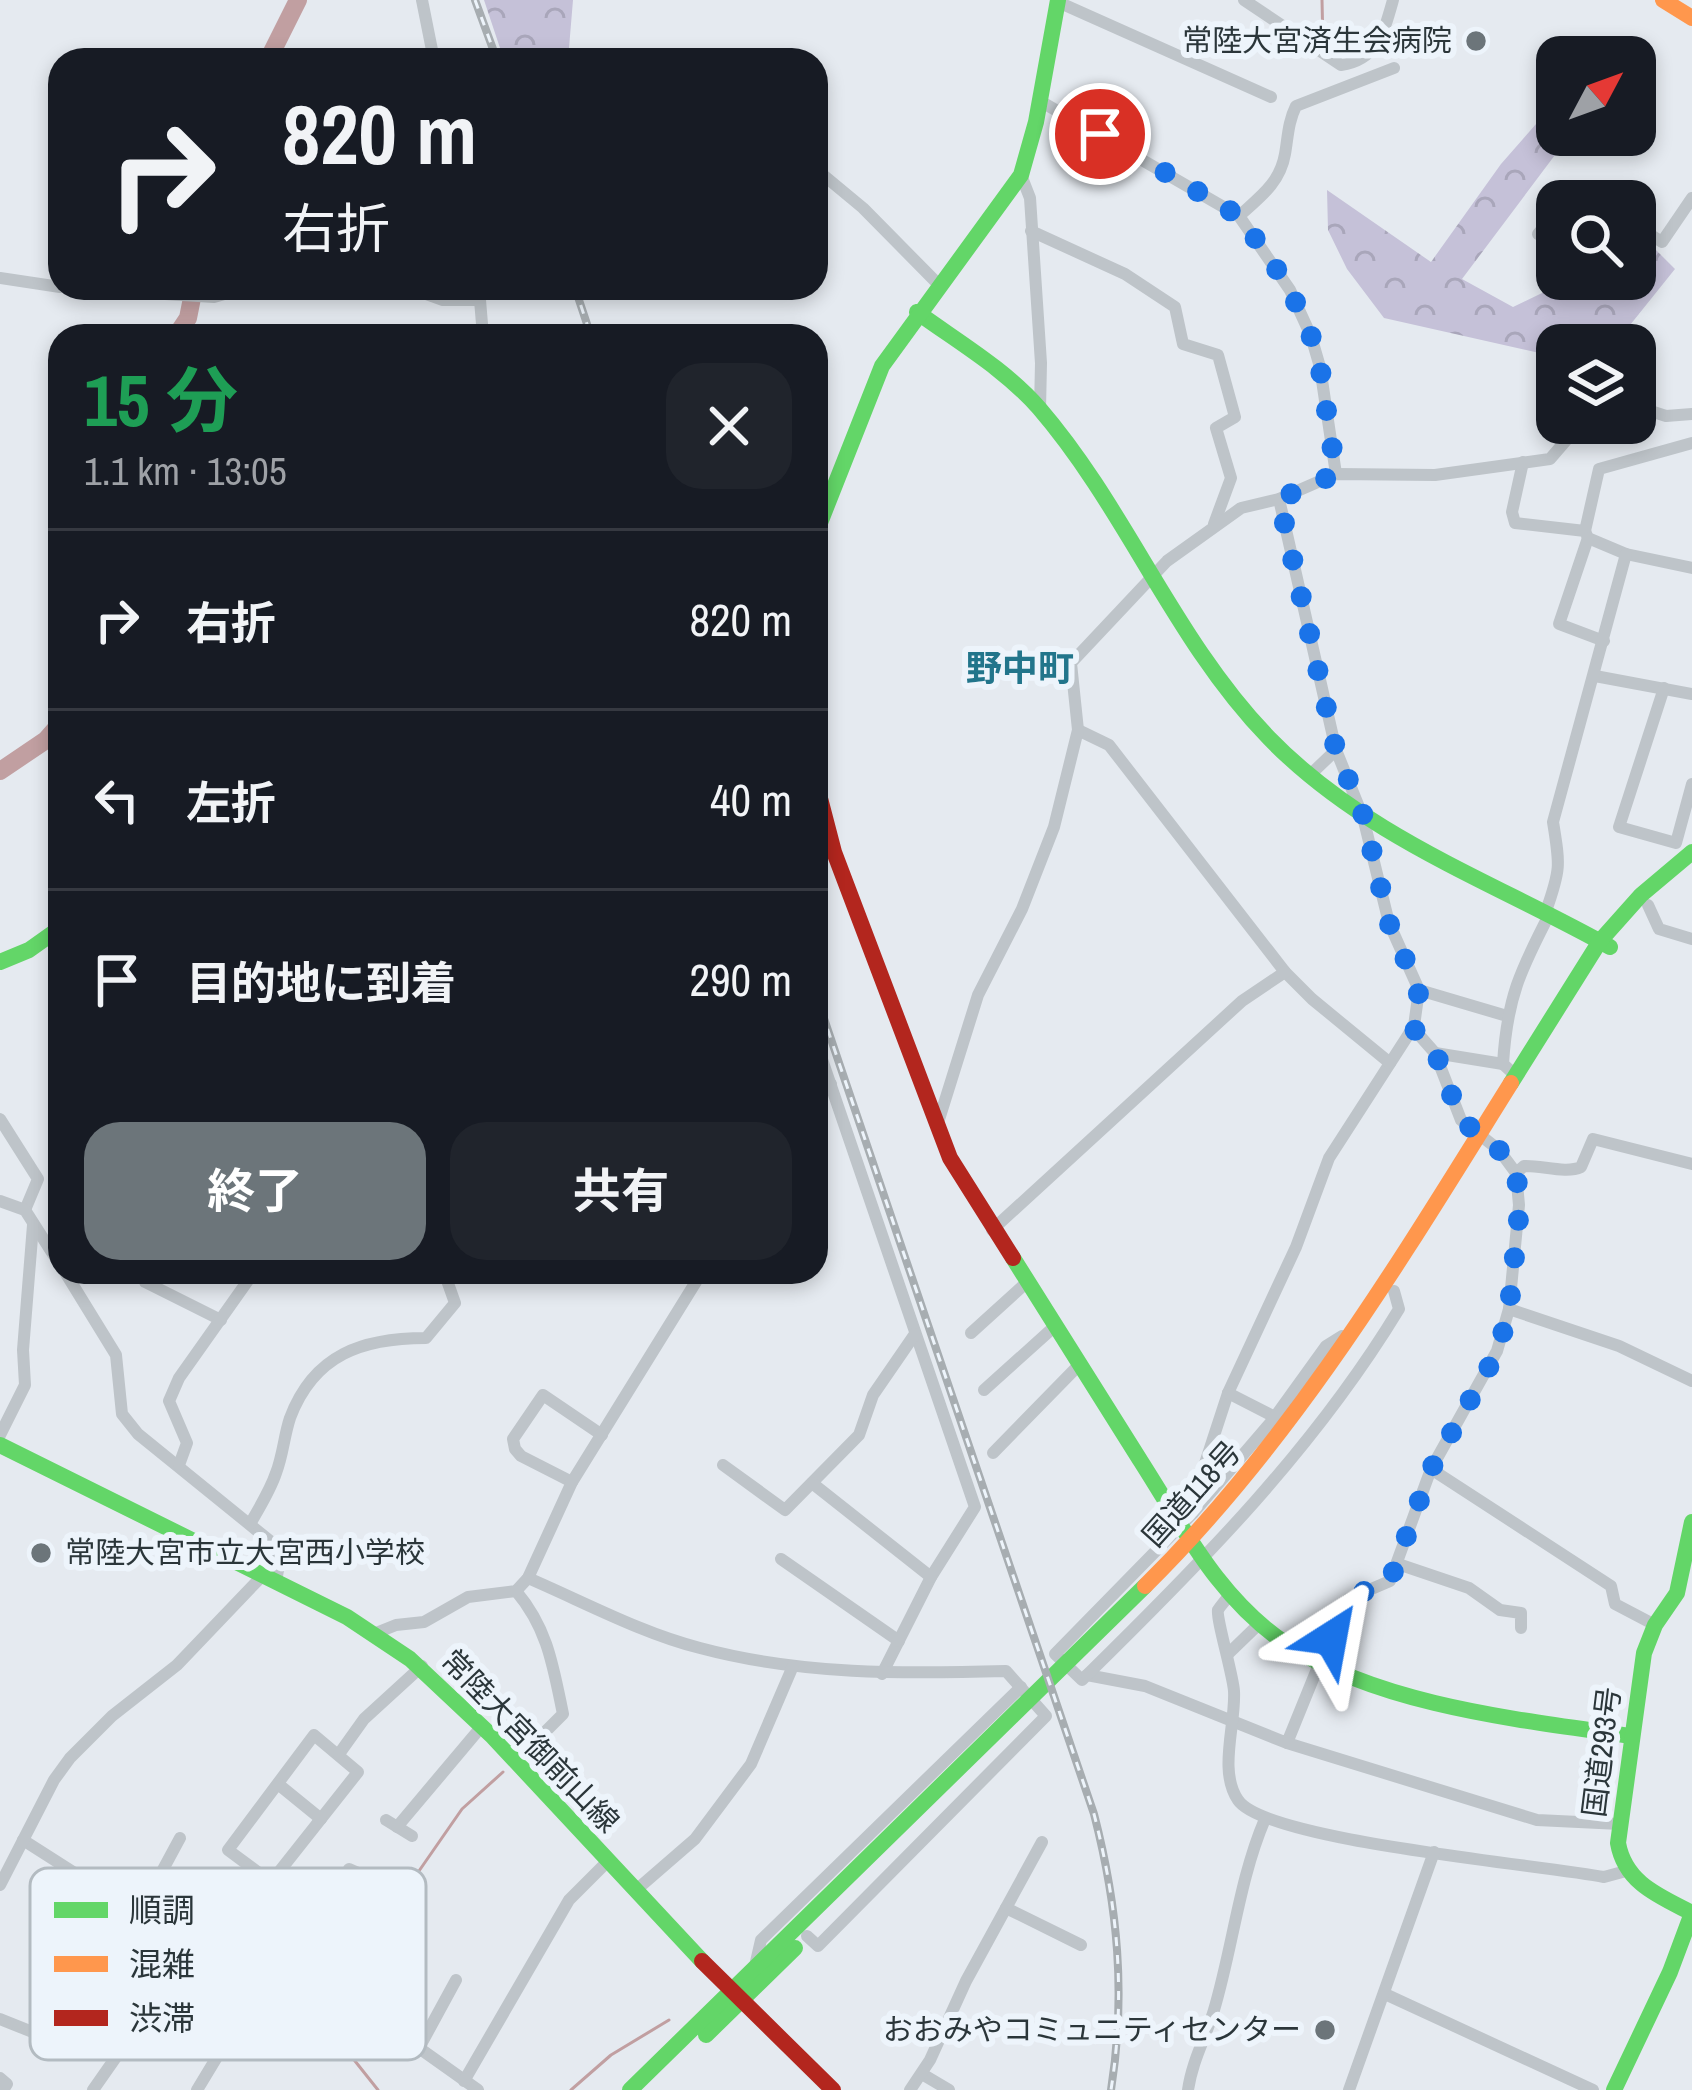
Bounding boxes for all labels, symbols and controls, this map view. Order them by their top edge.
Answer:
place label: 常陸大宮済生会病院 [1182,20,1452,60]
marker: 常陸大宮済生会病院 [1463,28,1489,54]
north arrow [1536,36,1656,156]
map controls [1536,36,1656,444]
text: 820 m [282,77,477,190]
pin [1049,83,1151,185]
icon: right [84,96,240,252]
icon: arrive [1067,101,1133,167]
button: search [1536,180,1656,300]
text: 右折 [282,192,390,265]
button: layers [1536,324,1656,444]
text: 15 分 [84,351,238,448]
button: close [666,363,792,489]
text: 1.1 km · 13:05 [84,445,287,497]
icon: right [84,587,150,653]
text: 820 m [689,589,792,650]
text: 右折 [186,592,276,653]
district label: 野中町 [966,644,1074,692]
icon: left [84,767,150,833]
text: 40 m [710,769,792,830]
text: 左折 [186,772,276,833]
icon: arrive [84,947,150,1013]
text: 290 m [689,949,792,1010]
text: 目的地に到着 [186,952,456,1013]
button: 終了 [84,1122,426,1260]
button: 共有 [450,1122,792,1260]
street label: 国道118号 [1133,1432,1249,1555]
place label: 常陸大宮市立大宮西小学校 [65,1532,425,1572]
marker: 常陸大宮市立大宮西小学校 [28,1540,54,1566]
position arrow [1268,1575,1394,1701]
street label: 常陸大宮御前山線 [433,1640,628,1841]
street label: 国道293号 [1573,1684,1629,1819]
legend [30,1868,426,2060]
text: 順調 [129,1888,195,1932]
text: 混雑 [129,1942,195,1986]
text: 渋滞 [129,1996,195,2040]
place label: おおみやコミュニティセンター [883,2009,1301,2049]
marker: おおみやコミュニティセンター [1312,2017,1338,2043]

